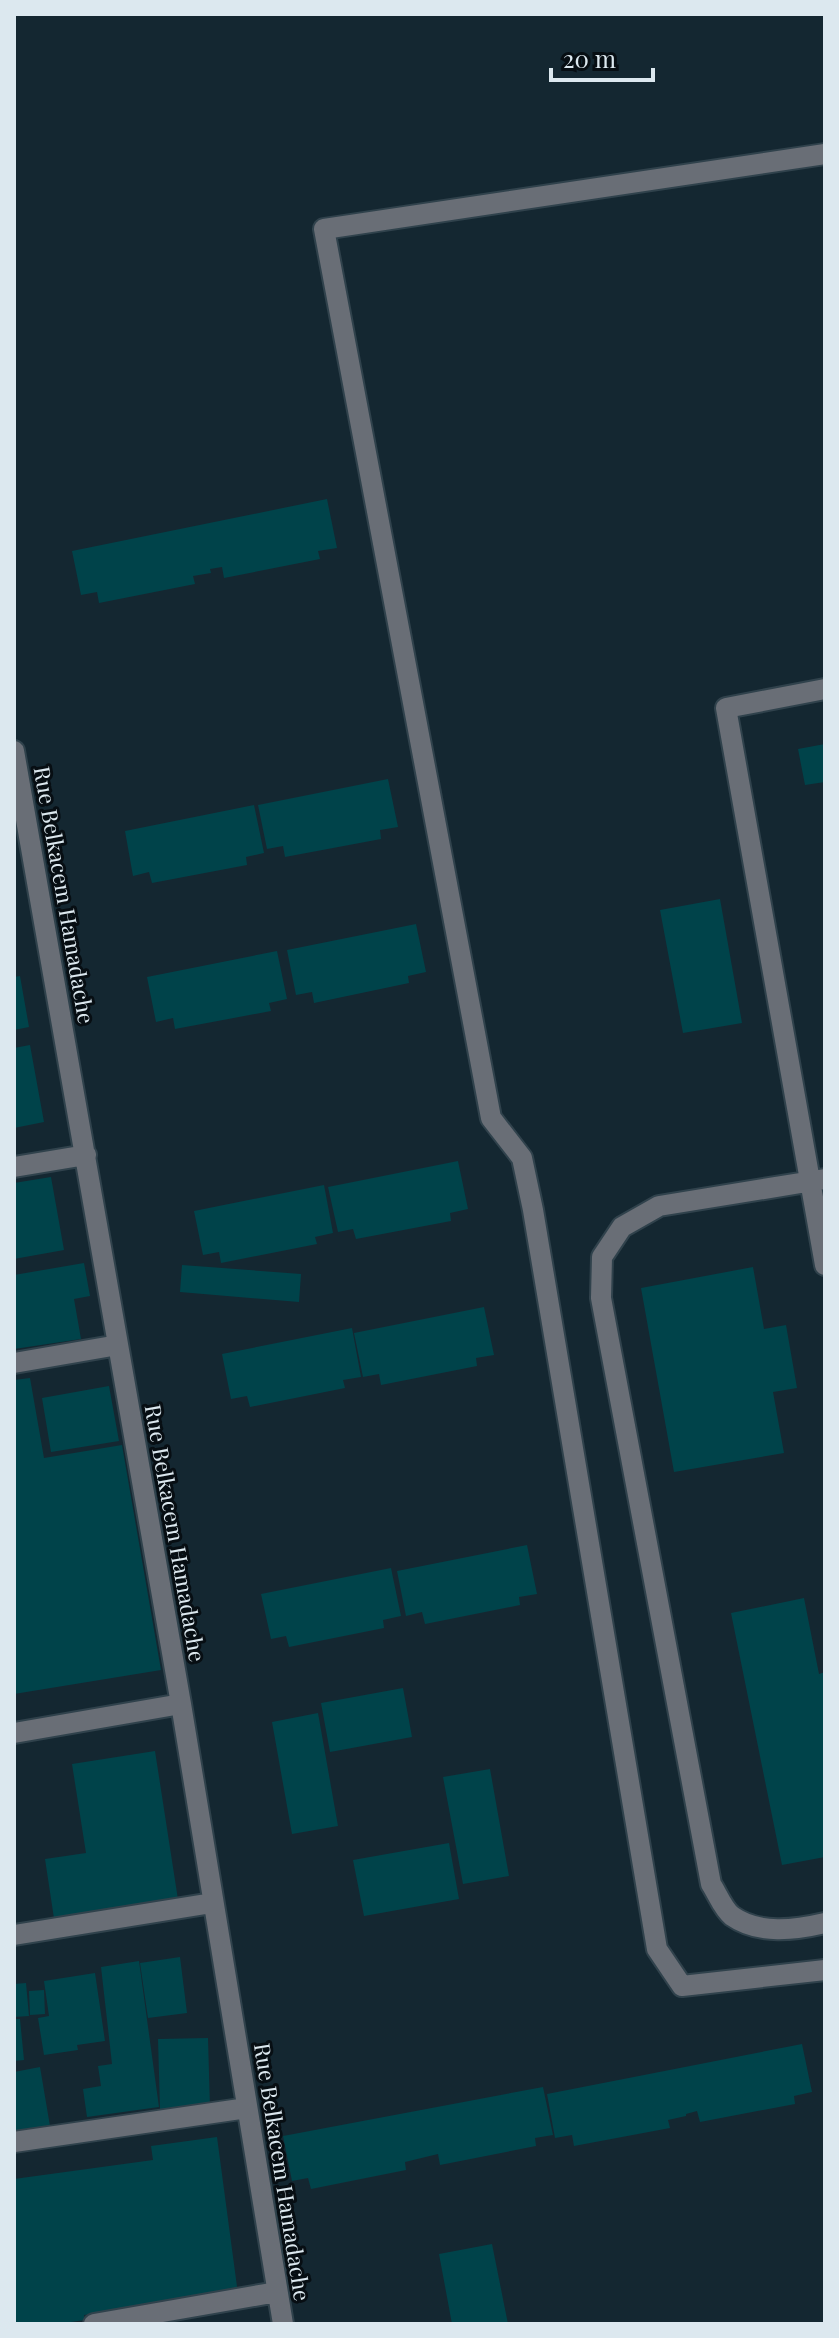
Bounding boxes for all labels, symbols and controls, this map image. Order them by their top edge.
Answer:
scale bar [551,32,653,82]
text: 20 m [563,42,616,74]
street label: Rue Belkacem Hamadache [28,764,102,1026]
street label: Rue Belkacem Hamadache [139,1402,213,1664]
street label: Rue Belkacem Hamadache [248,2041,318,2303]

